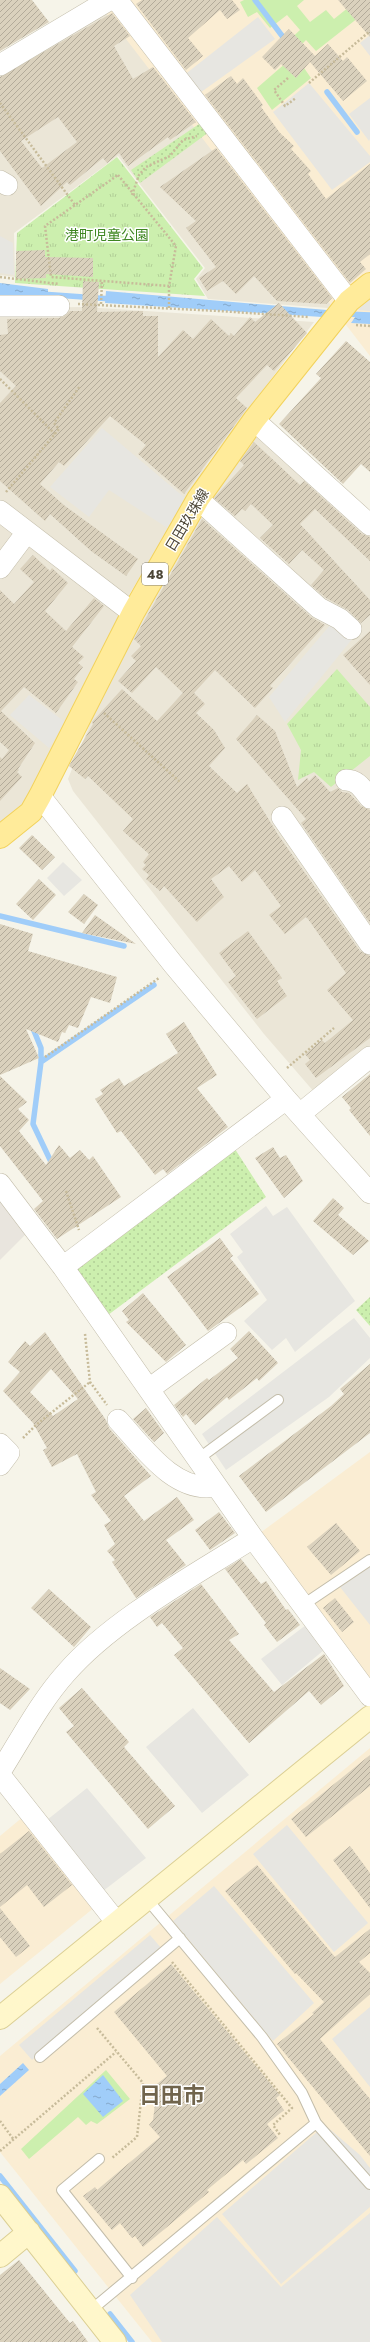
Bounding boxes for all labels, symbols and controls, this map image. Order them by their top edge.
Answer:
park label: 港町児童公園 [65,225,149,245]
street label: 日田玖珠線 [160,485,214,555]
road number: 48 [142,563,168,585]
district label: 日田市 [139,2079,205,2111]

